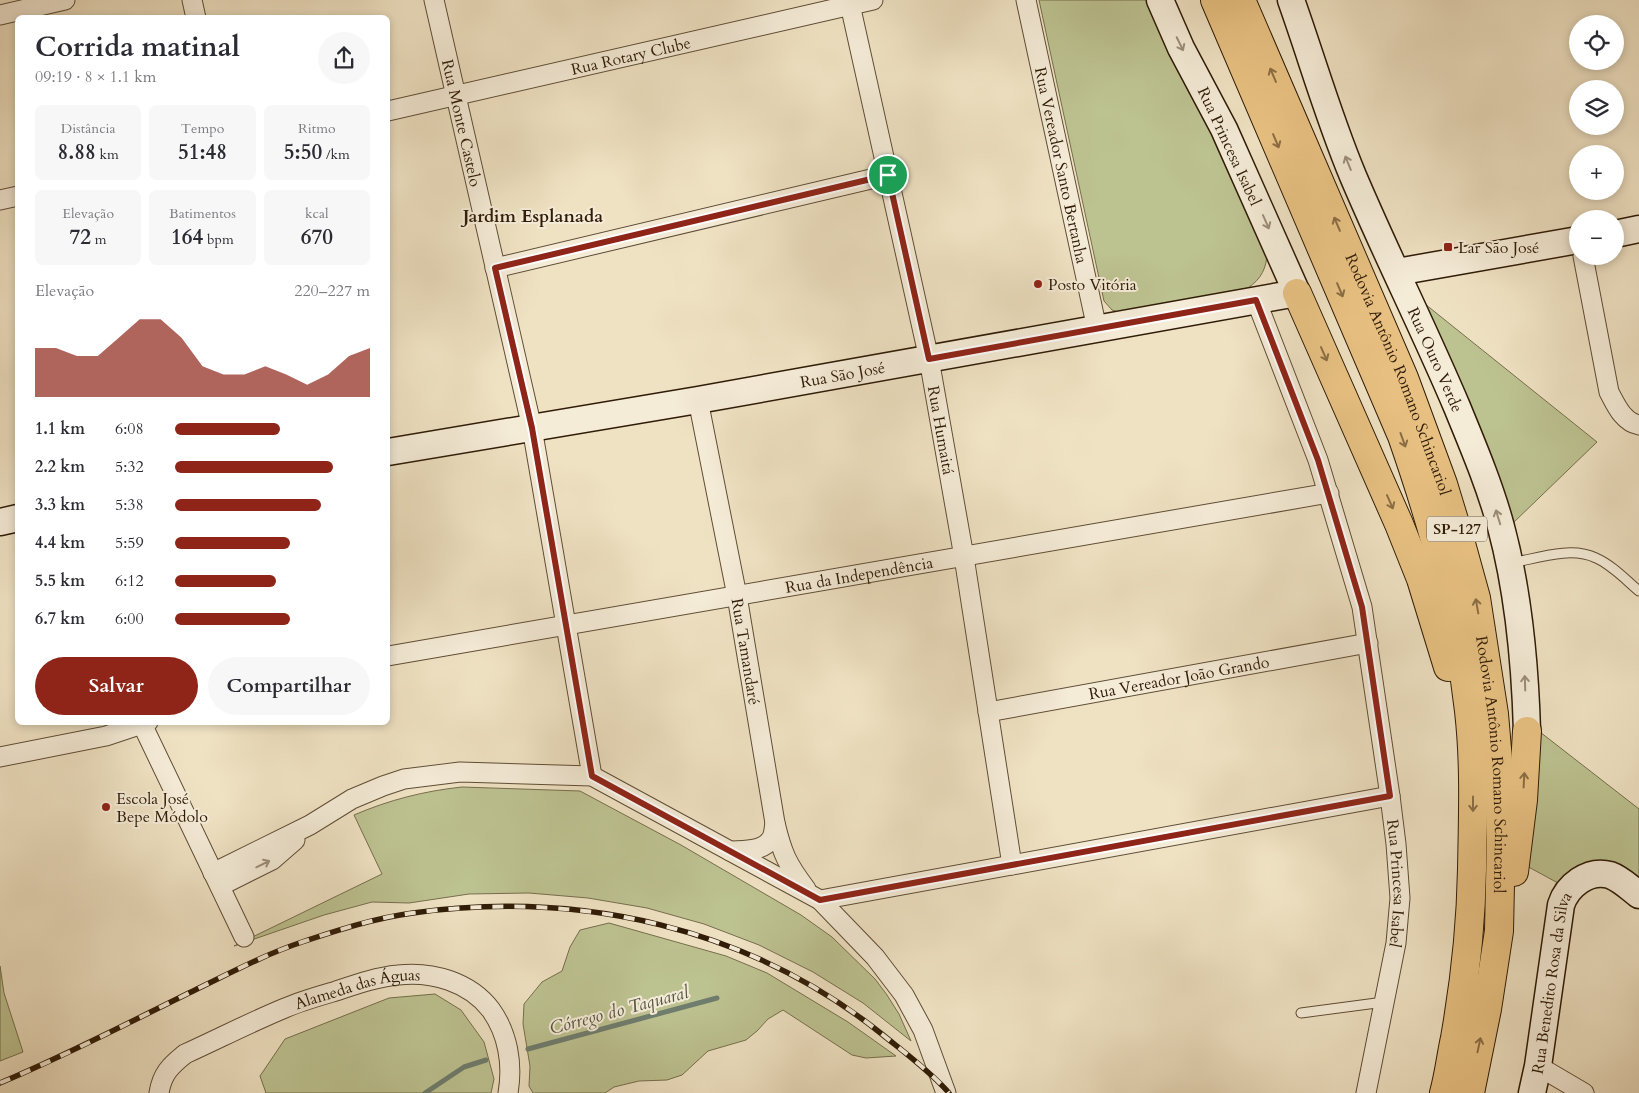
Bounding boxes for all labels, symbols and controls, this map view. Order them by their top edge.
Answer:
map controls [1569,15,1624,265]
button: locate [1569,15,1624,70]
text: Corrida matinal [35,28,240,66]
button: share [318,32,370,84]
street label: Rua Rotary Clube [569,32,693,81]
one-way arrow [1176,36,1185,51]
street label: Rua Monte Castelo [436,57,486,189]
street label: Rua Vereador Santo Bertanha [1029,65,1093,266]
text: 09:19 · 8 × 1.1 km [35,66,156,88]
one-way arrow [1267,68,1277,83]
button: layers [1569,80,1624,135]
street label: Rua Princesa Isabel [1192,83,1266,209]
text: Distância [61,119,116,138]
text: Tempo [181,119,224,138]
text: Ritmo [298,119,336,138]
one-way arrow [1272,133,1282,148]
text: 8.88 [57,138,96,167]
text: 51:48 [178,138,227,167]
text: 5:50 [284,138,322,167]
text: km [96,145,119,164]
text: /km [322,145,350,164]
button: + [1569,145,1624,200]
pin [867,154,909,196]
one-way arrow [1343,156,1353,171]
icon: arrive [874,161,902,189]
text: Elevação [62,204,114,223]
text: Batimentos [169,204,236,223]
text: kcal [305,204,329,223]
district label: Jardim Esplanada [460,204,603,229]
button: − [1569,210,1624,265]
one-way arrow [1261,214,1271,229]
one-way arrow [1332,217,1342,232]
text: 72 [70,223,91,252]
text: 164 [171,223,203,252]
text: 670 [301,223,333,252]
text: m [91,230,107,249]
text: bpm [203,230,234,249]
place label: Lar São José [1458,237,1539,259]
marker: Lar São José [1442,241,1454,253]
street label: Rodovia Antônio Romano Schincariol [1340,250,1456,498]
place label: Posto Vitória [1048,274,1137,296]
marker: Posto Vitória [1032,278,1044,290]
text: Elevação [35,280,94,302]
text: 220–227 m [294,280,370,302]
one-way arrow [1337,283,1346,298]
street label: Rua Ouro Verde [1402,304,1468,416]
one-way arrow [1319,346,1329,361]
street label: Rua São José [798,357,887,394]
street label: Rua Humaitá [922,384,959,477]
text: 1.1 km [35,418,85,440]
text: 6:08 [115,418,144,440]
one-way arrow [1399,432,1408,448]
text: 2.2 km [35,456,85,478]
text: 5:32 [115,456,144,478]
text: 3.3 km [35,494,85,516]
text: 5:38 [115,494,144,516]
one-way arrow [1385,494,1395,509]
one-way arrow [1493,509,1503,525]
road number: SP-127 [1427,516,1487,542]
text: 4.4 km [35,532,85,554]
text: 5:59 [115,532,144,554]
street label: Rua da Independência [784,552,935,599]
text: 5.5 km [35,570,85,592]
text: 6:12 [115,570,144,592]
street label: Rua Tamandaré [726,597,765,707]
one-way arrow [1472,598,1482,614]
text: 6.7 km [35,608,85,630]
text: 6:00 [115,608,144,630]
street label: Rodovia Antônio Romano Schincariol [1470,634,1511,894]
street label: Rua Vereador João Grando [1087,651,1271,706]
button: Salvar [35,657,198,715]
button: Compartilhar [208,657,370,715]
one-way arrow [1521,675,1530,691]
one-way arrow [1520,772,1529,788]
place label: Escola José Bepe Módolo [116,788,208,828]
one-way arrow [1468,796,1478,812]
marker: Escola José Bepe Módolo [100,801,112,813]
street label: Rua Princesa Isabel [1381,818,1410,949]
one-way arrow [256,859,271,869]
street label: Rua Benedito Rosa da Silva [1527,887,1577,1076]
street label: Alameda das Águas [292,964,421,1015]
water label: Córrego do Taquaral [547,980,692,1041]
one-way arrow [1475,1038,1485,1054]

